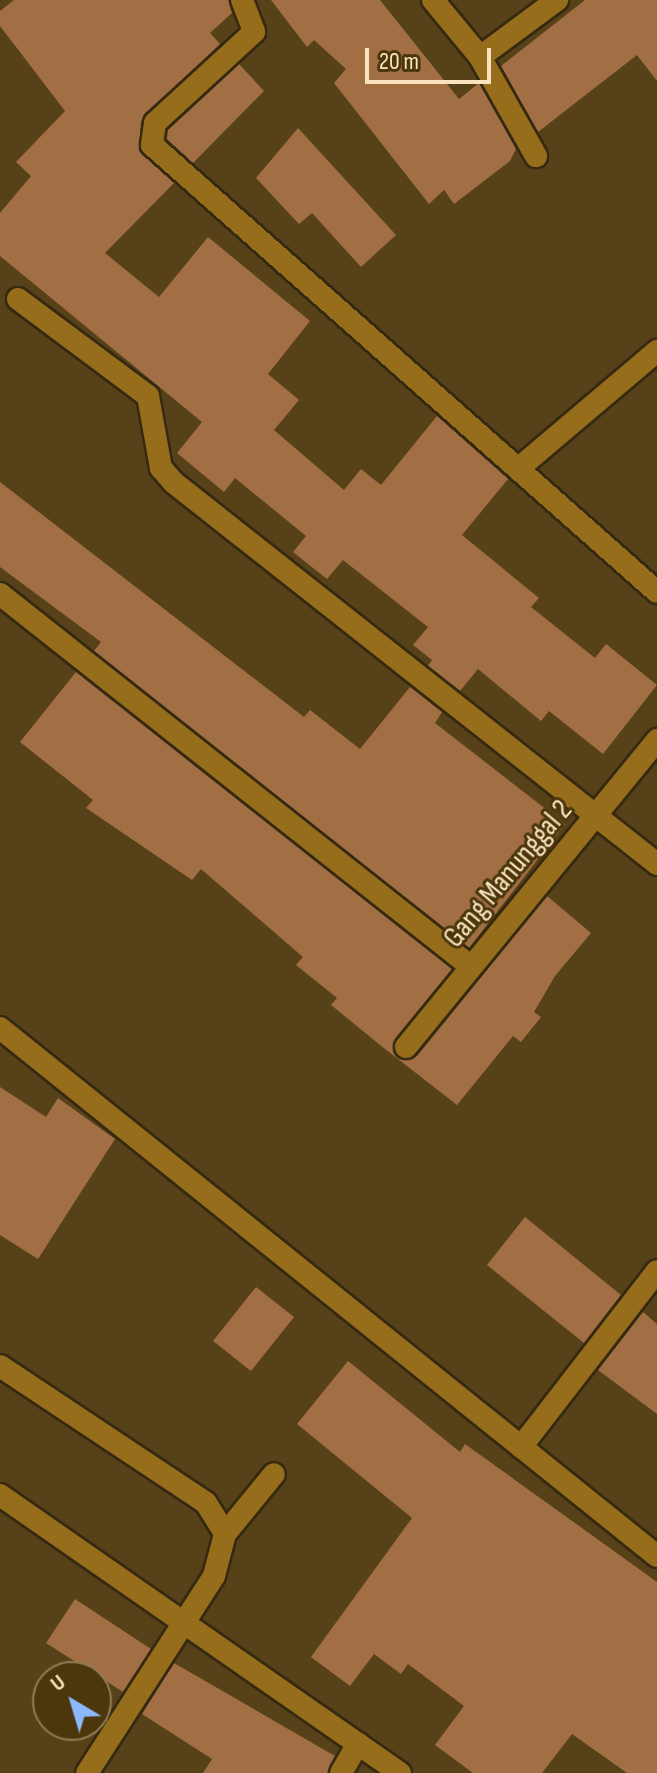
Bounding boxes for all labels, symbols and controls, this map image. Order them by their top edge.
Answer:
scale bar [369,32,495,82]
text: 20 m [379,47,419,76]
street label: Gang Manunggal 2 [436,793,580,955]
north arrow [32,1661,112,1741]
text: U [45,1669,71,1697]

